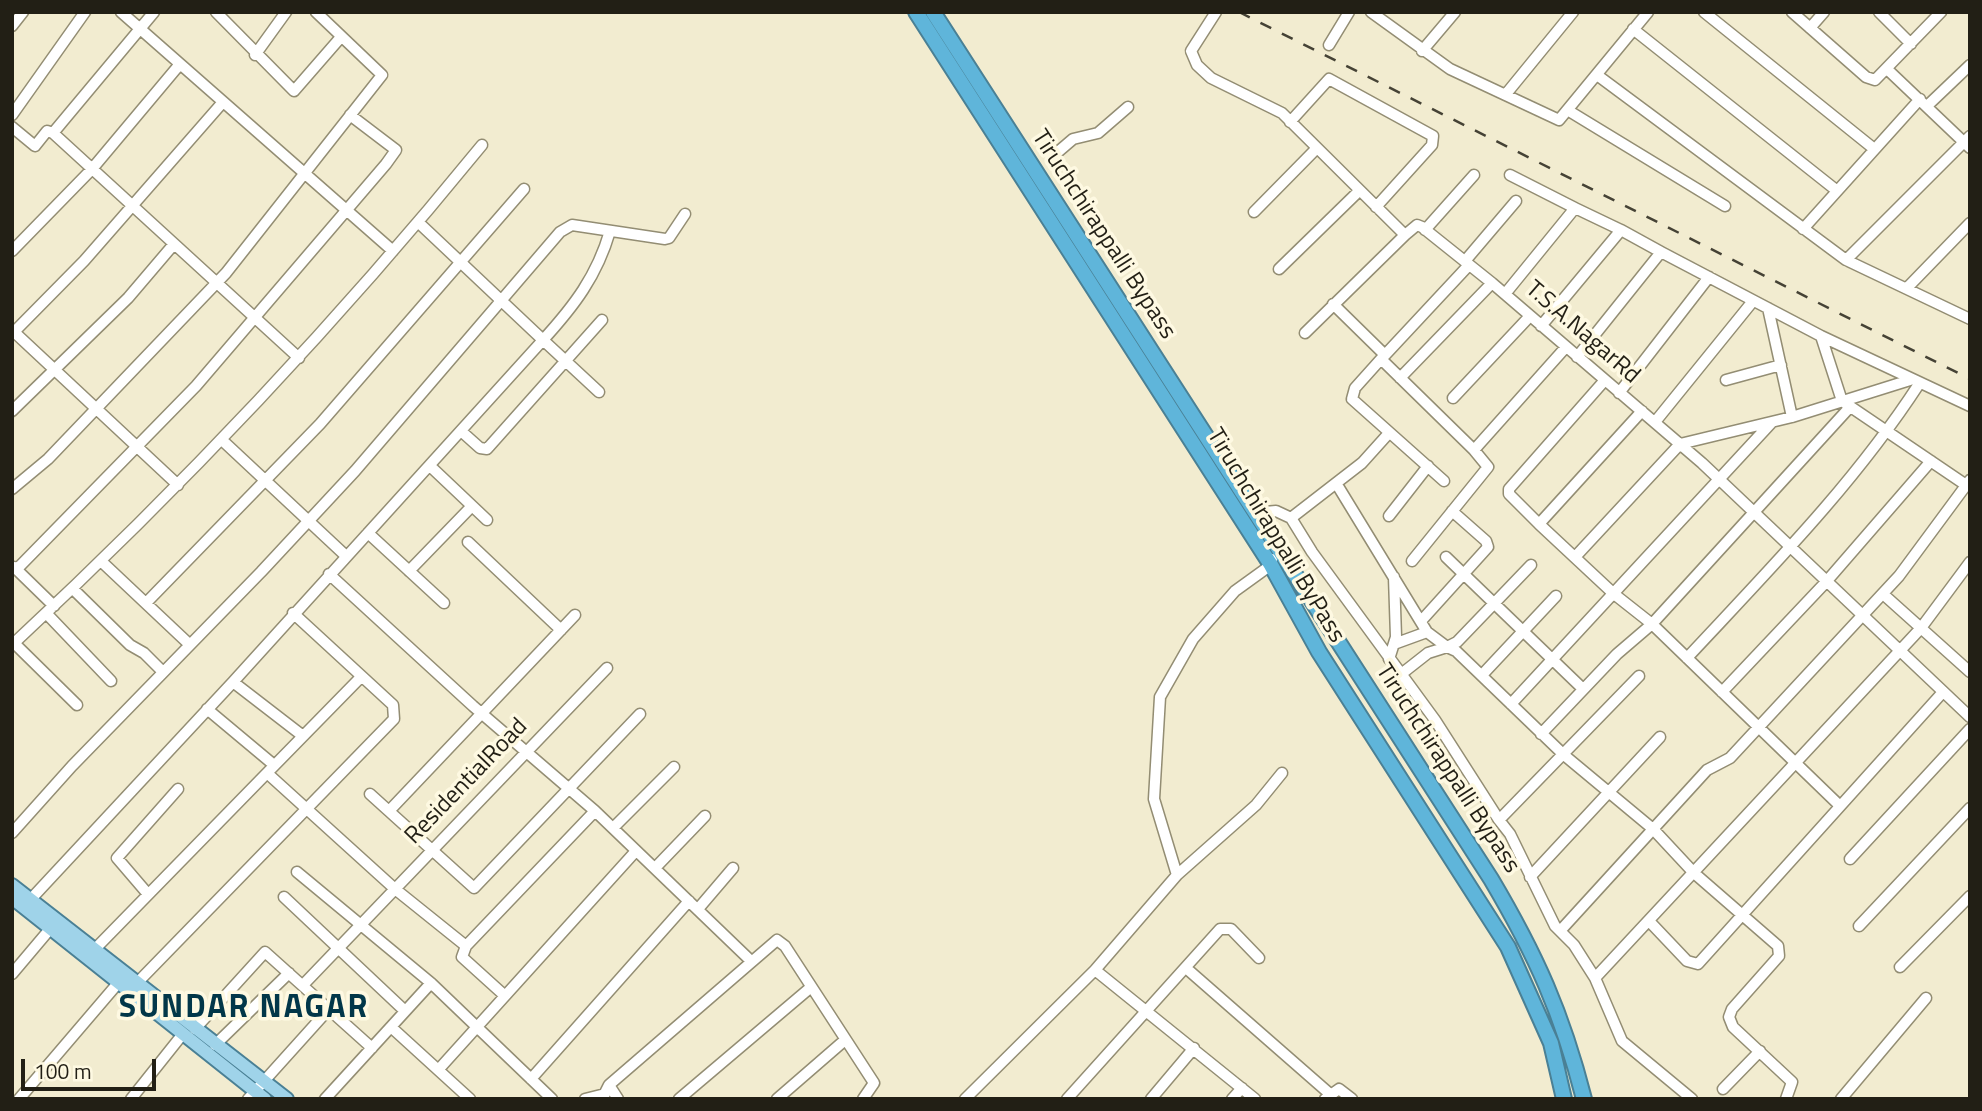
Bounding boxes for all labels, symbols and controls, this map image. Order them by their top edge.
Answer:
street label: Tiruchchirappalli Bypass [1025,125,1181,345]
street label: T.S.A.NagarRd [1519,276,1645,390]
street label: Tiruchchirappalli ByPass [1200,424,1350,648]
street label: Tiruchchirappalli Bypass [1369,659,1525,879]
street label: ResidentialRoad [400,713,534,851]
district label: SUNDAR NAGAR [120,990,368,1028]
scale bar [24,1044,159,1088]
text: 100 m [34,1055,91,1087]

